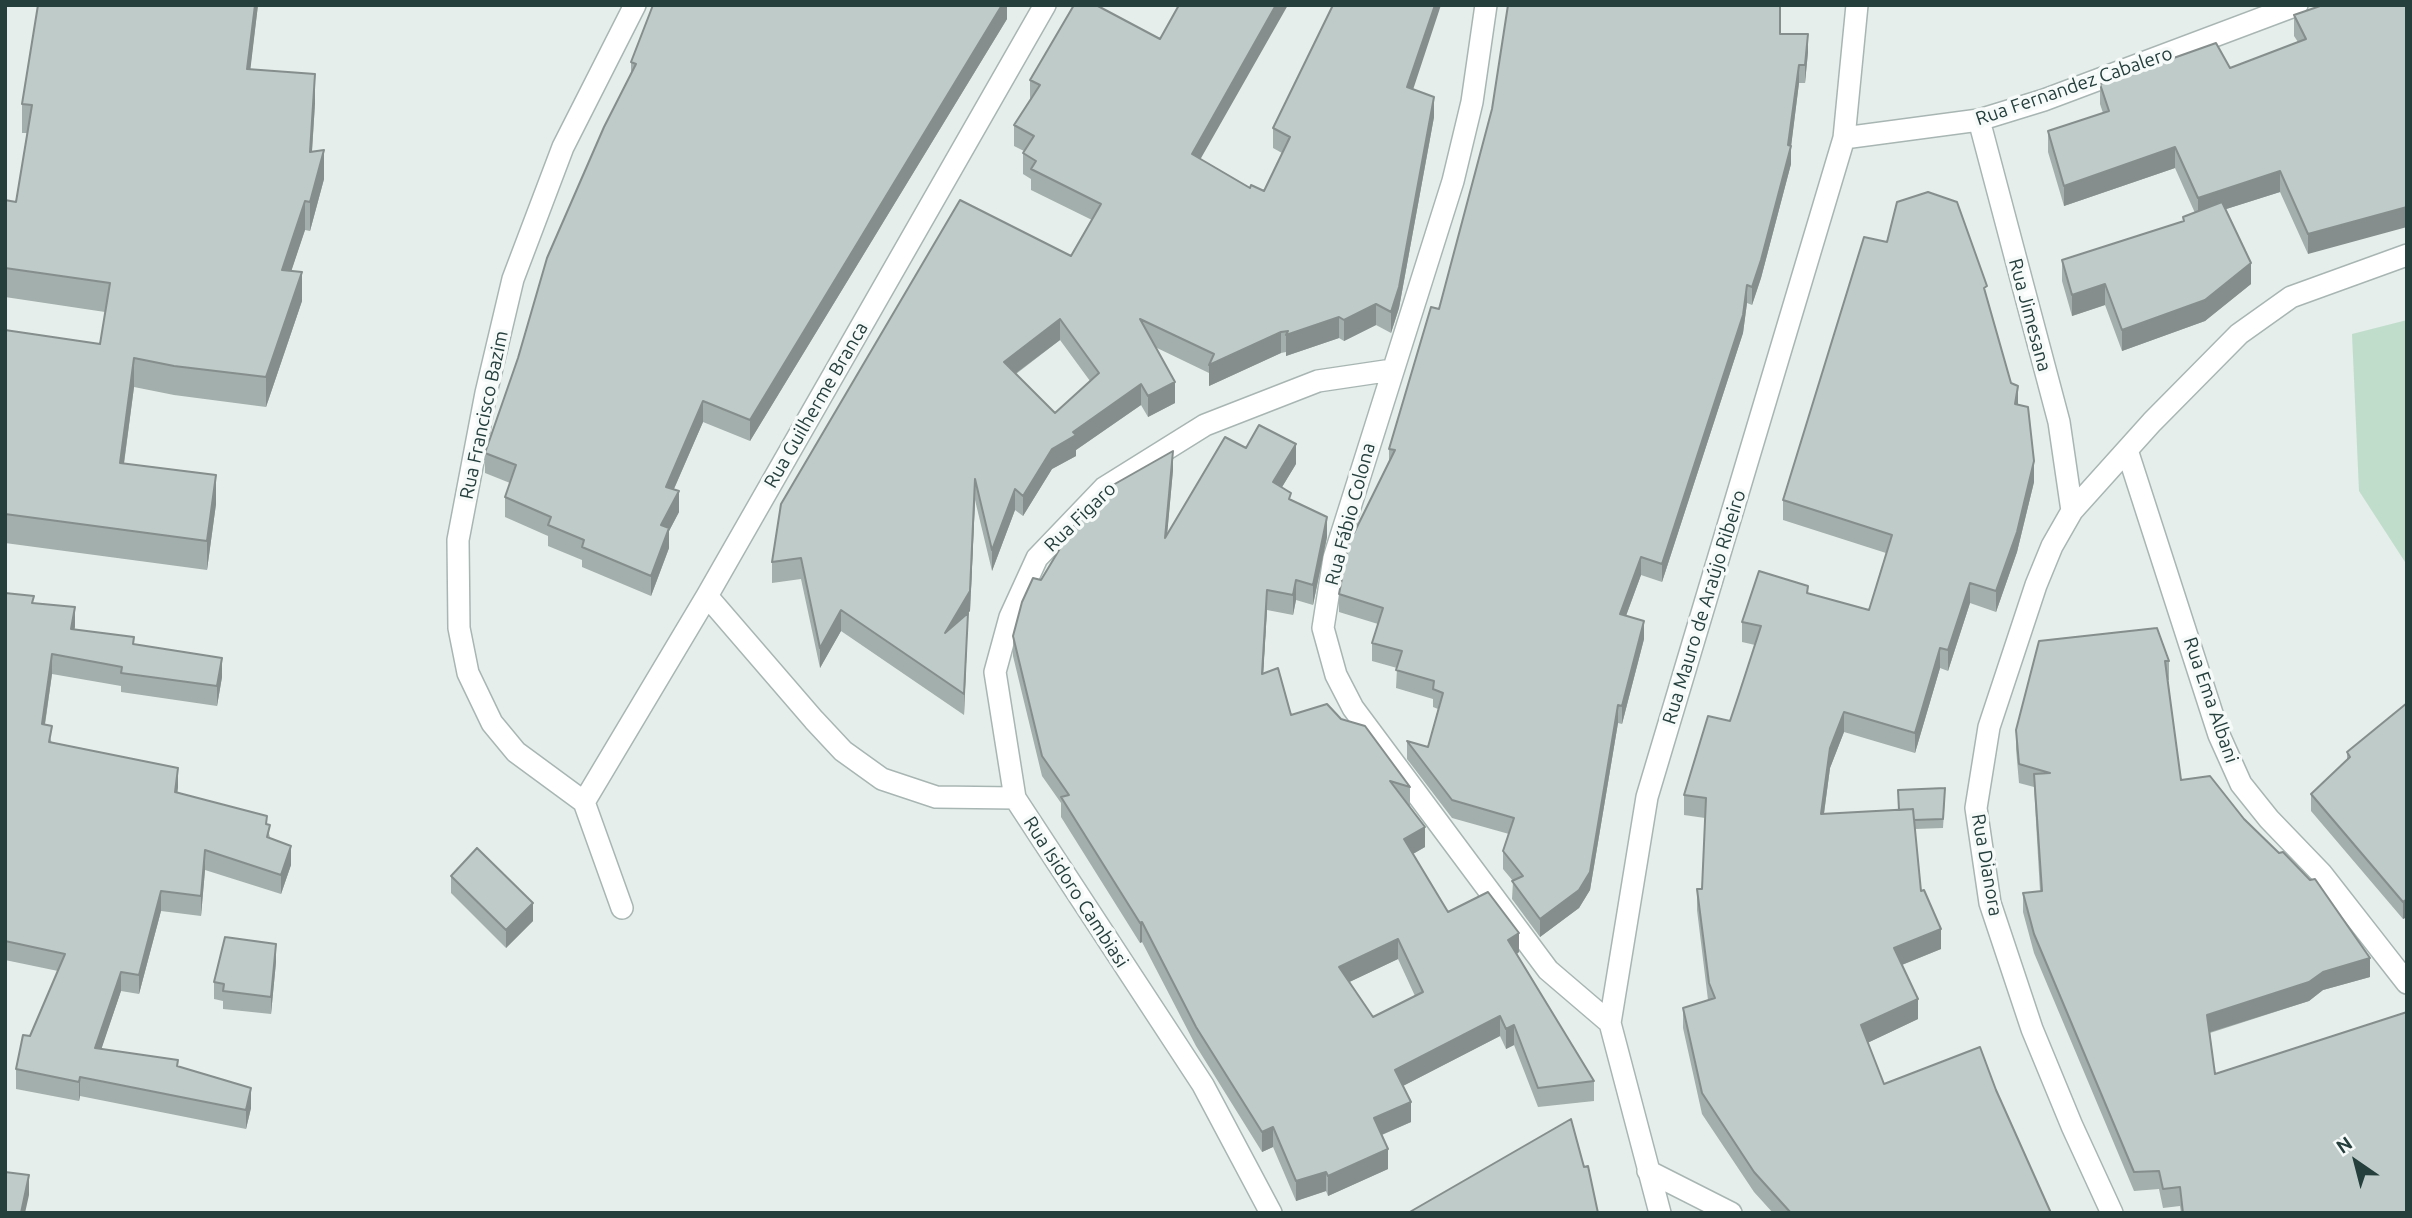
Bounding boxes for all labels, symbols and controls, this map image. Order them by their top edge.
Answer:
street label: Rua Fernandez Cabalero [1973,42,2175,130]
street label: Rua Jimesana [2004,256,2056,374]
street label: Rua Guilherme Branca [759,318,873,492]
street label: Rua Francisco Bazim [455,329,513,501]
street label: Rua Fábio Colona [1320,440,1380,588]
street label: Rua Figaro [1040,477,1120,557]
street label: Rua Mauro de Araújo Ribeiro [1657,487,1751,727]
street label: Rua Ema Albani [2179,634,2243,766]
street label: Rua Isidoro Cambiasi [1019,812,1133,972]
street label: Rua Dianora [1967,812,2007,918]
north arrow [2321,1127,2391,1197]
text: N [2332,1132,2356,1158]

